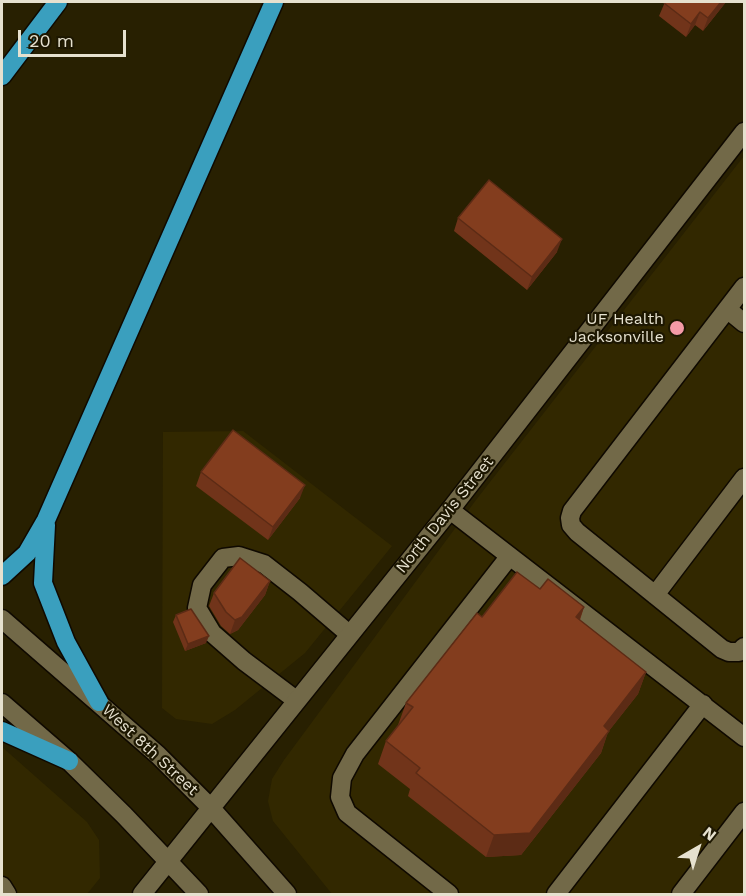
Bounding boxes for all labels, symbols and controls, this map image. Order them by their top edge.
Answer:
scale bar [21,18,129,56]
text: 20 m [29,30,74,51]
place label: UF Health Jacksonville [569,309,664,347]
marker: UF Health Jacksonville [668,319,686,337]
street label: North Davis Street [392,453,498,577]
street label: West 8th Street [98,700,202,800]
north arrow [668,818,728,878]
text: N [699,823,720,845]

